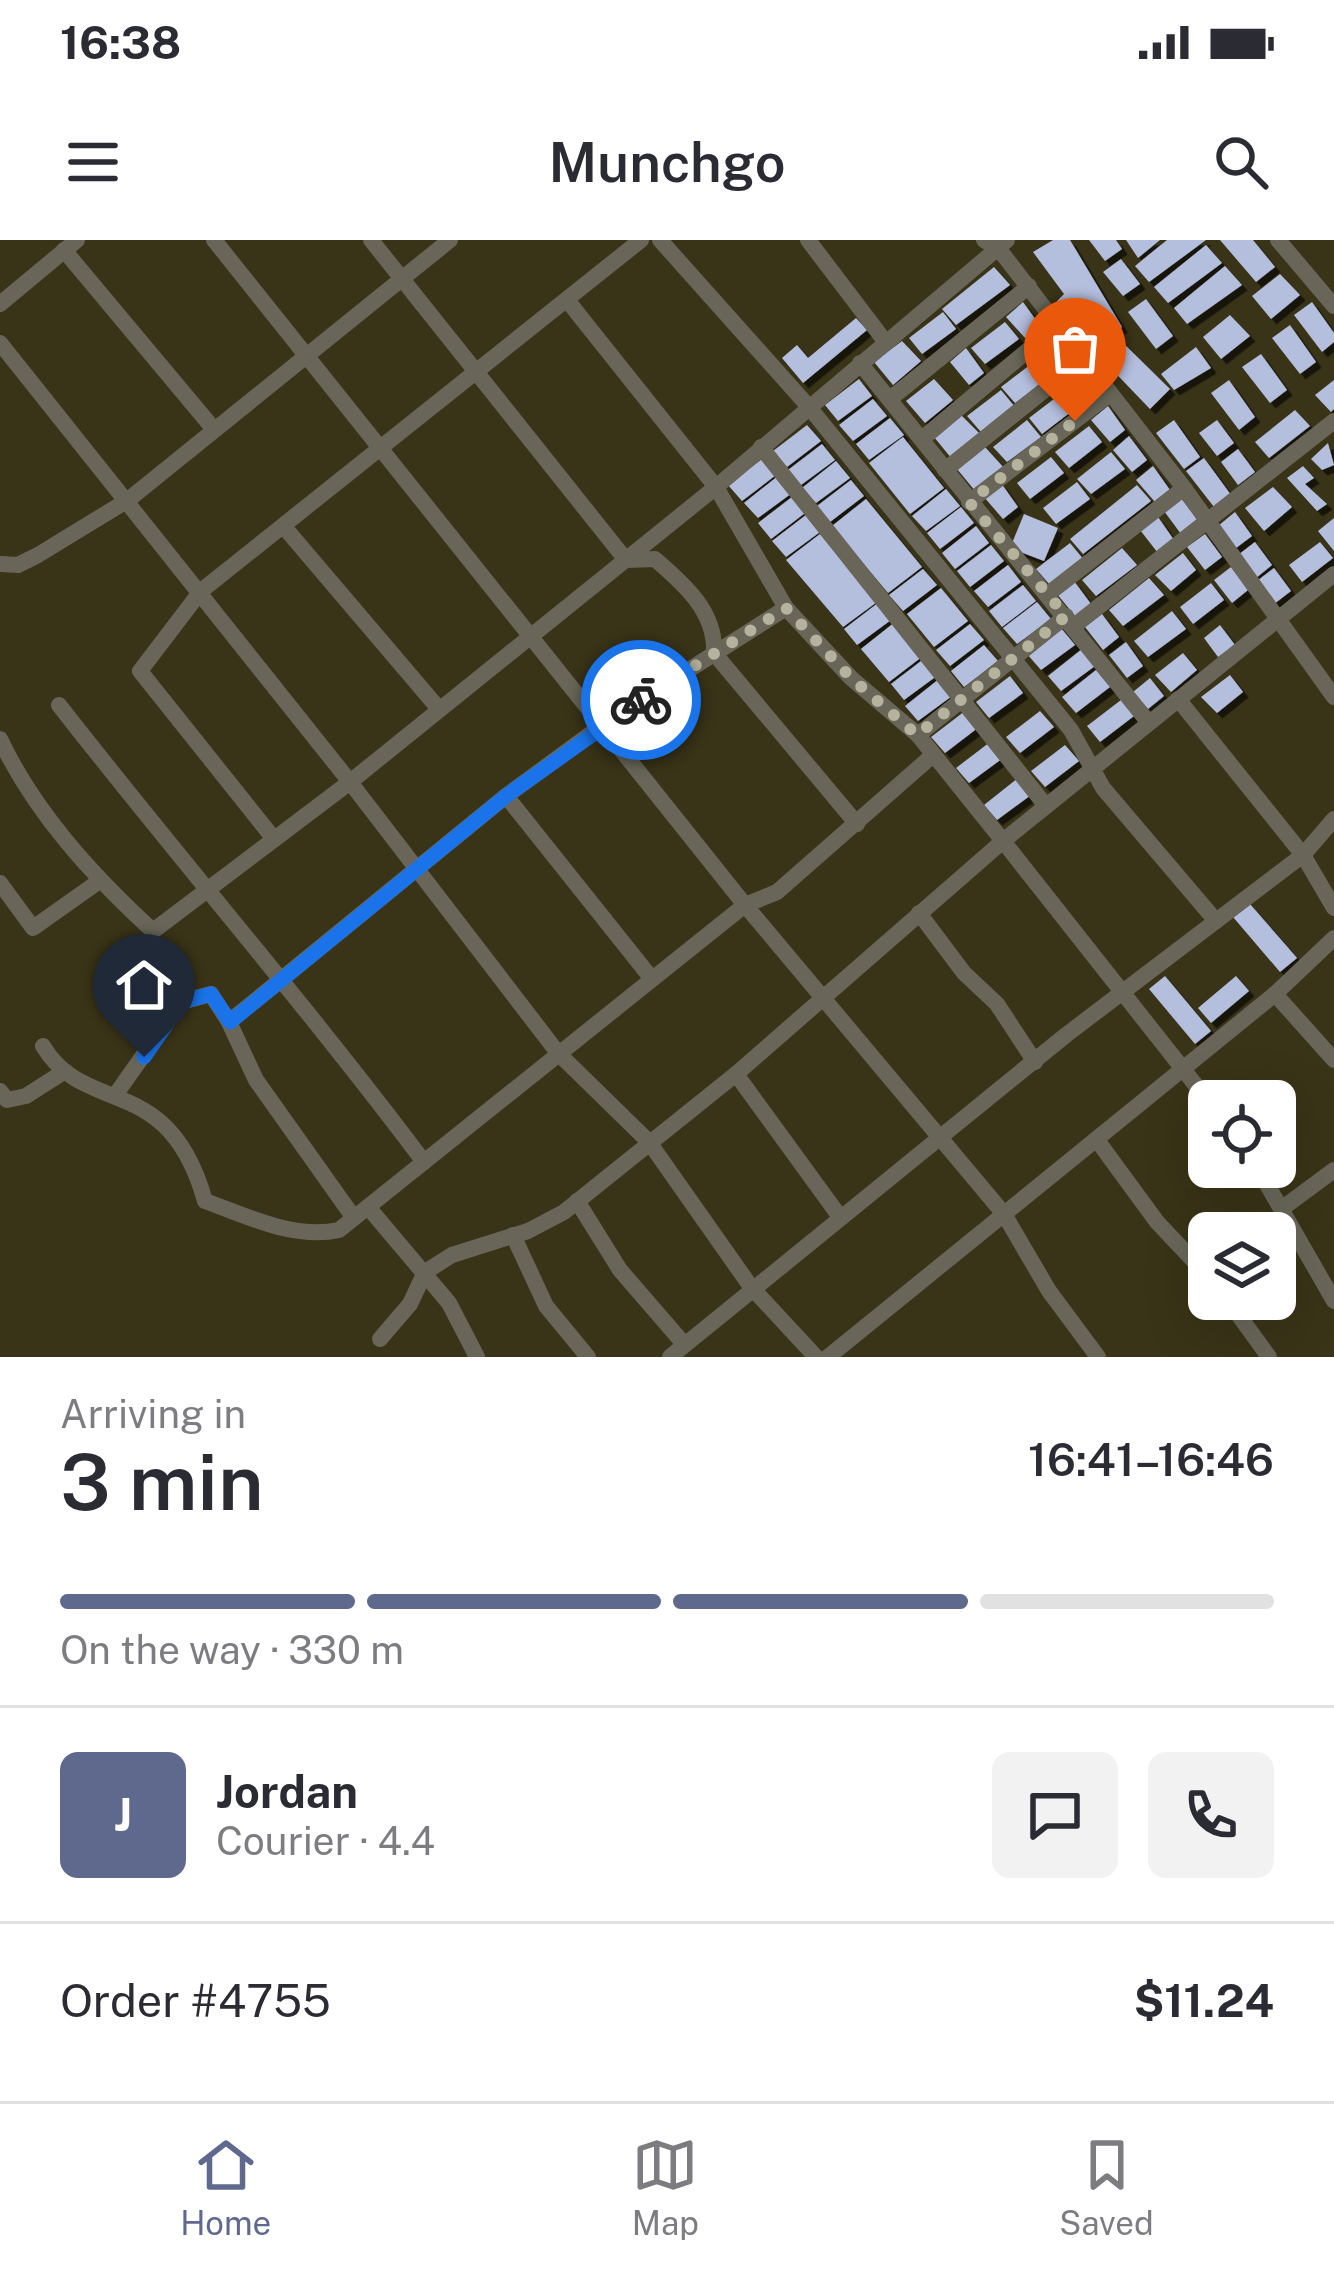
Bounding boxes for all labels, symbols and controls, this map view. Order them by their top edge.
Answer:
text: 16:38 [60,16,181,69]
icon: menu [60,129,126,195]
icon: search [1208,129,1274,195]
text: Munchgo [548,131,786,194]
pin [1024,298,1126,421]
icon: bag [1042,316,1108,382]
courier [581,640,701,760]
icon: bike [608,667,674,733]
pin [93,934,195,1057]
icon: home [111,952,177,1018]
map controls [1188,1080,1296,1320]
button: locate [1188,1080,1296,1188]
button: layers [1188,1212,1296,1320]
text: Arriving in [60,1391,246,1437]
text: 16:41–16:46 [1028,1433,1274,1486]
text: 3 min [60,1436,264,1528]
text: On the way · 330 m [60,1627,404,1673]
button: chat [992,1752,1118,1878]
button: phone [1148,1752,1274,1878]
text: Jordan [216,1765,358,1818]
text: J [114,1788,132,1841]
text: Courier · 4.4 [216,1818,435,1864]
text: Order #4755 [60,1974,331,2027]
text: $11.24 [1134,1974,1274,2027]
tab: Home [180,2132,271,2242]
tab: Map [632,2132,699,2242]
tab: Saved [1059,2132,1154,2242]

